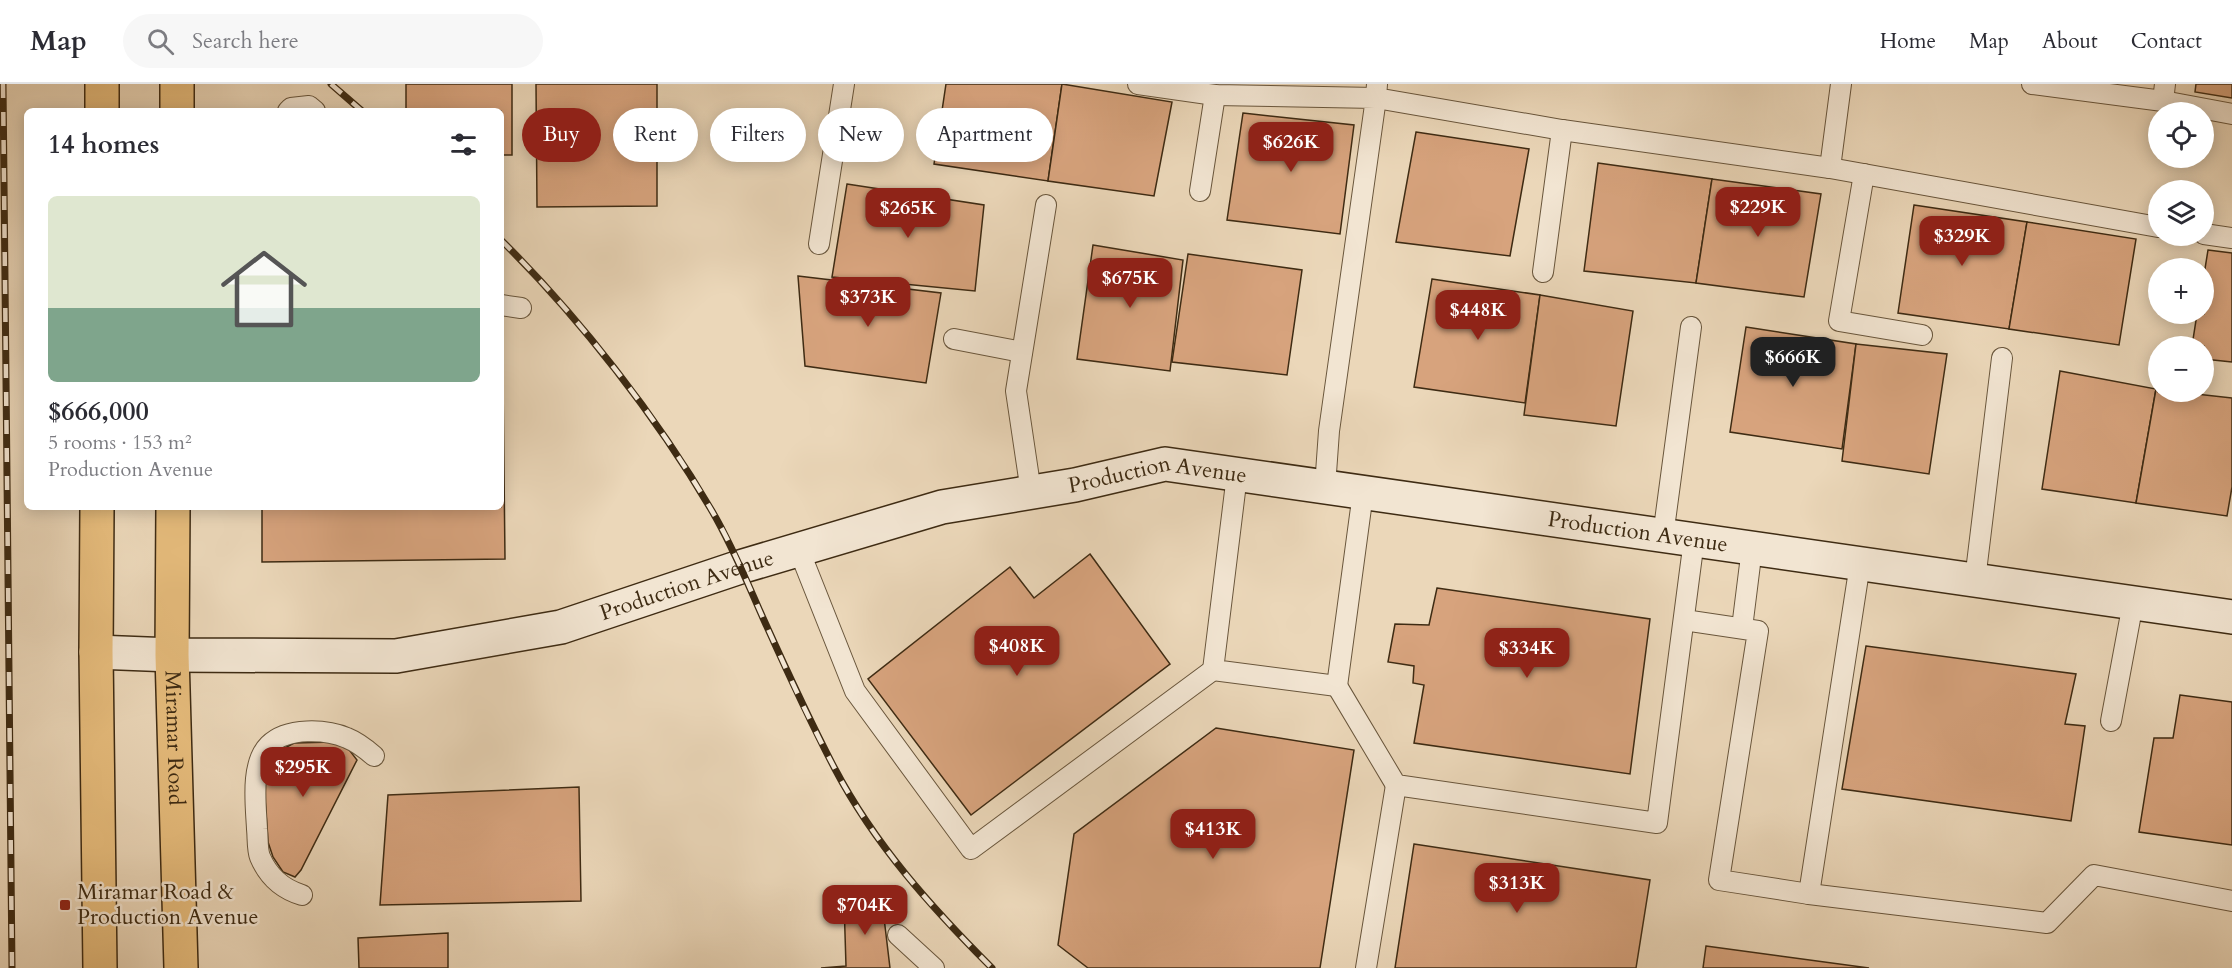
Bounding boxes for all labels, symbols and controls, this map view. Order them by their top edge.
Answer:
search box [123,14,543,68]
text: Map [30,22,87,60]
icon: search [144,25,177,58]
text: Search here [192,26,299,56]
text: Home [1880,27,1936,56]
text: Map [1969,27,2009,56]
text: About [2042,27,2098,56]
text: Contact [2131,27,2202,56]
map controls [2148,102,2214,402]
button: locate [2148,102,2214,168]
chip: Buy [522,108,601,162]
chip: Rent [613,108,698,162]
chip: Filters [710,108,806,162]
chip: New [818,108,904,162]
chip: Apartment [916,108,1053,162]
pin: $626K [1249,122,1333,173]
text: 14 homes [48,127,159,162]
icon: filters [447,128,480,161]
text: $626K [1262,128,1320,155]
button: layers [2148,180,2214,246]
pin: $229K [1716,187,1800,238]
pin: $265K [866,188,950,239]
text: $229K [1729,193,1787,220]
text: $265K [879,194,937,221]
pin: $329K [1920,216,2004,267]
text: $329K [1933,222,1991,249]
icon: home [210,235,318,343]
pin: $675K [1088,258,1172,309]
button: + [2148,258,2214,324]
text: $675K [1101,264,1159,291]
pin: $373K [826,277,910,328]
text: $373K [839,283,897,310]
pin: $448K [1436,290,1520,341]
text: $448K [1449,296,1507,323]
button: − [2148,336,2214,402]
pin: $666K [1751,337,1835,388]
text: $666K [1764,343,1822,370]
text: $666,000 [48,394,149,429]
text: 5 rooms · 153 m² [48,429,192,456]
street label: Production Avenue [1066,448,1249,501]
text: Production Avenue [48,456,213,483]
street label: Production Avenue [1546,504,1730,560]
street label: Production Avenue [596,543,777,628]
pin: $408K [975,626,1059,677]
pin: $334K [1485,628,1569,679]
text: $408K [988,632,1046,659]
text: $334K [1498,634,1556,661]
street label: Miramar Road [157,670,191,806]
pin: $295K [261,747,345,798]
text: $295K [274,753,332,780]
pin: $413K [1171,809,1255,860]
text: $413K [1184,815,1242,842]
pin: $313K [1475,863,1559,914]
text: $313K [1488,869,1546,896]
place label: Miramar Road & Production Avenue [77,877,259,932]
pin: $704K [823,885,907,936]
text: $704K [836,891,894,918]
marker: Miramar Road & Production Avenue [58,898,72,912]

